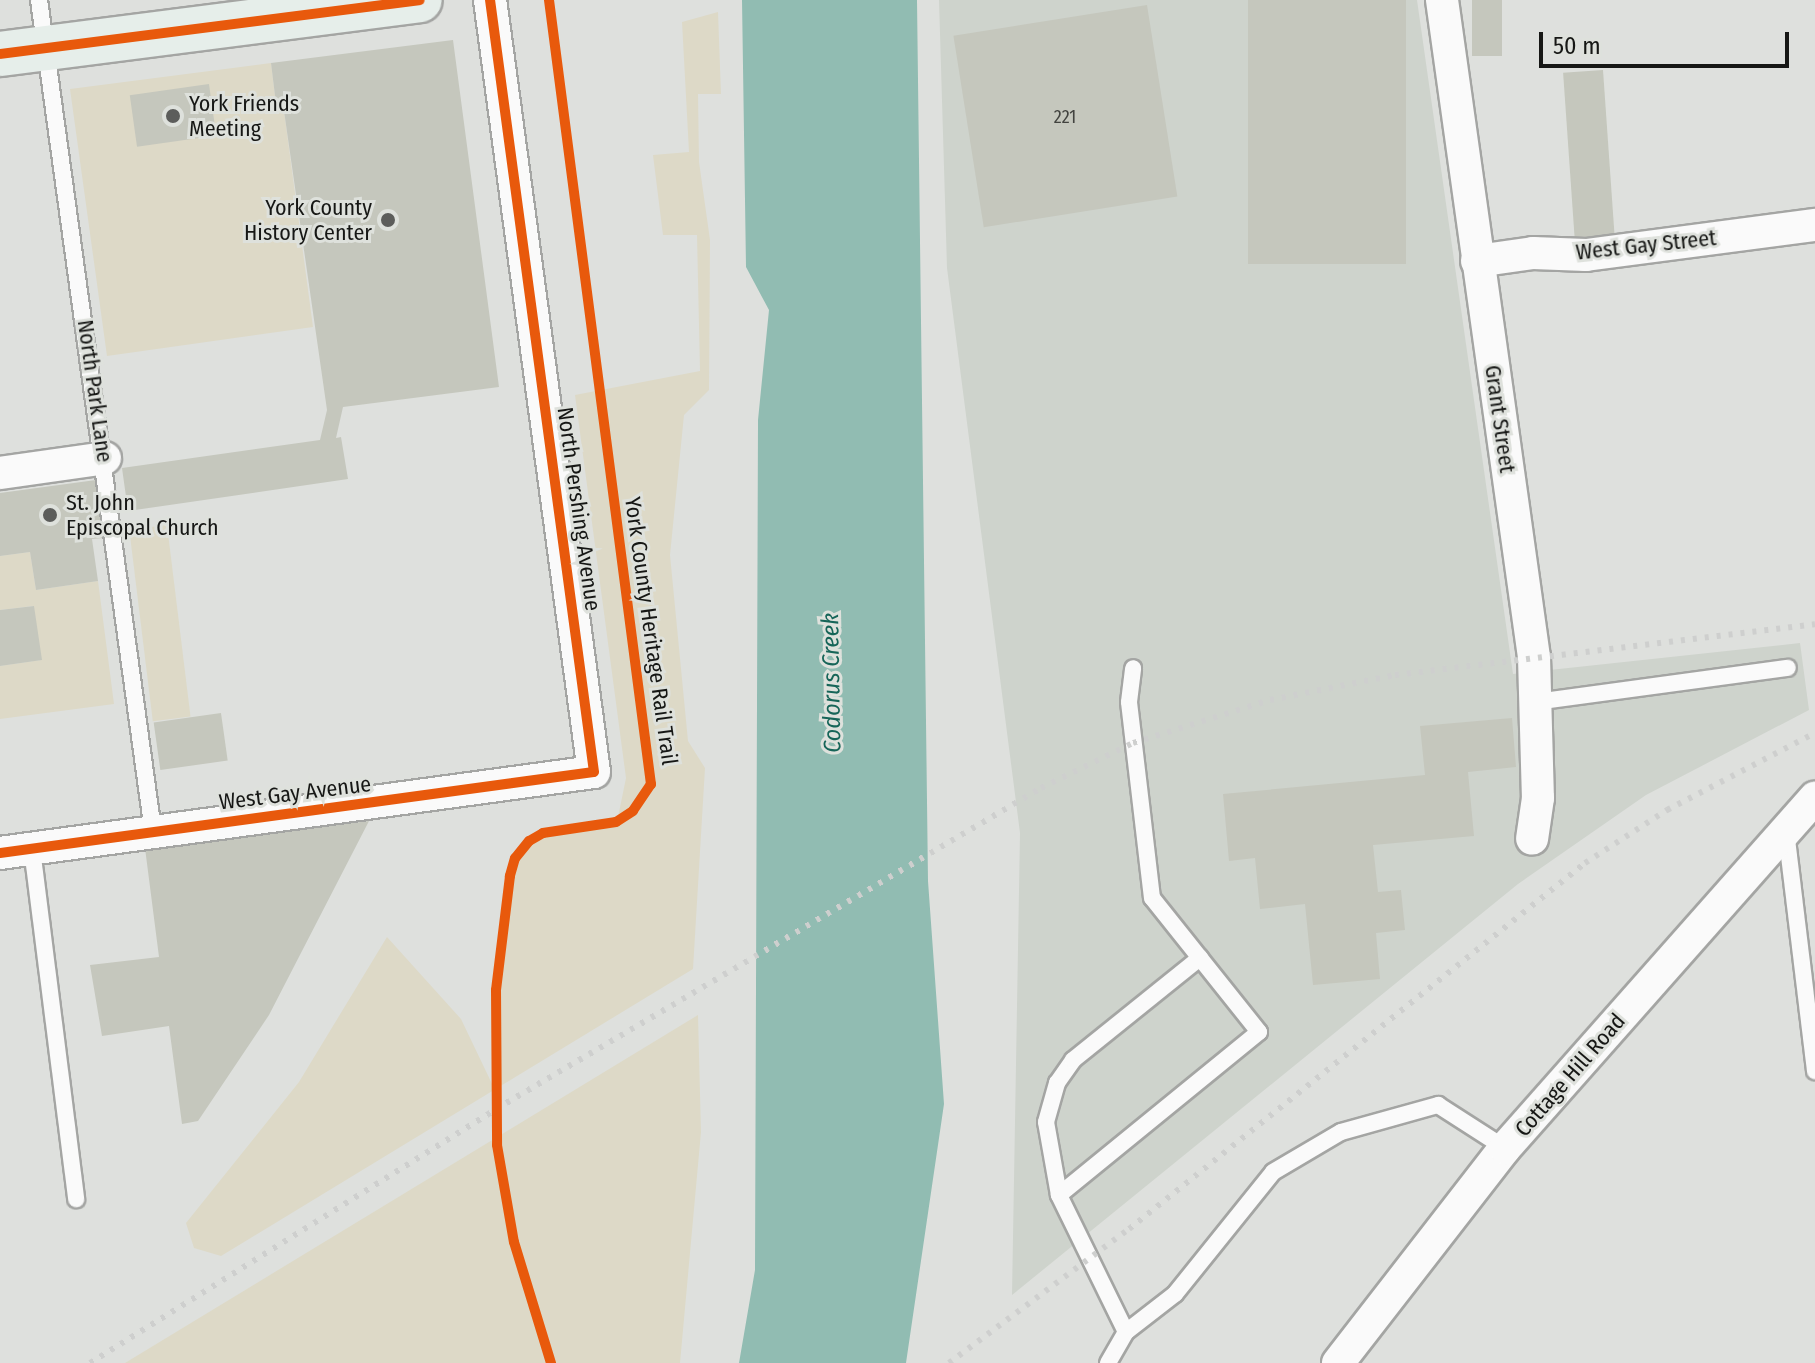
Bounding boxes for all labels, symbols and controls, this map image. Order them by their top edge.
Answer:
scale bar [1543,16,1793,66]
text: 50 m [1553,32,1601,60]
place label: York Friends Meeting [189,90,299,142]
house number: 221 [1054,106,1076,128]
marker: York Friends Meeting [164,107,182,125]
place label: York County History Center [244,194,372,246]
marker: York County History Center [379,211,397,229]
street label: West Gay Street [1574,225,1718,265]
street label: North Park Lane [72,318,118,464]
street label: Grant Street [1479,363,1521,475]
street label: North Pershing Avenue [552,405,606,613]
place label: St. John Episcopal Church [66,489,218,540]
street label: York County Heritage Rail Trail [619,495,683,767]
marker: St. John Episcopal Church [41,506,59,524]
water label: Codorus Creek [816,613,848,753]
street label: West Gay Avenue [217,771,373,815]
street label: Cottage Hill Road [1509,1008,1631,1142]

